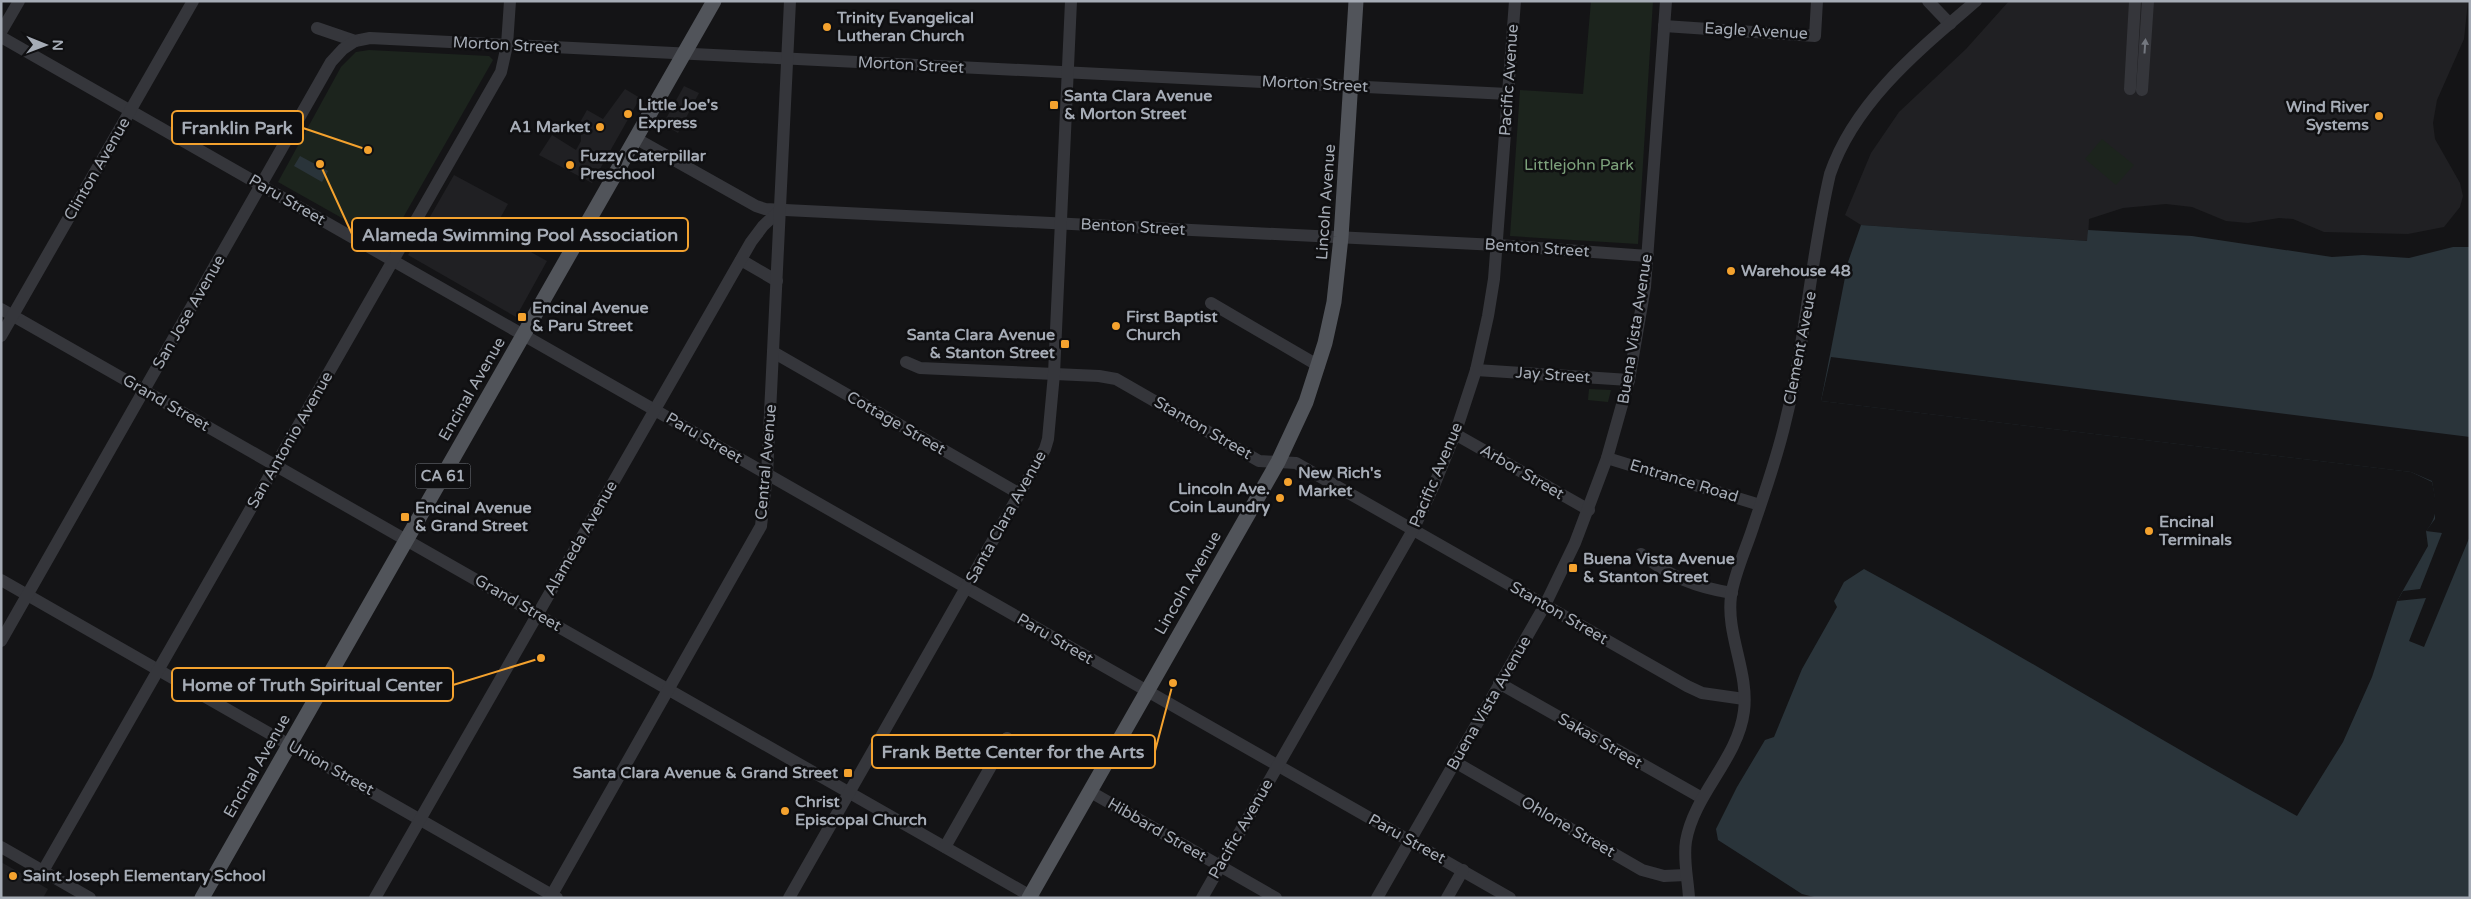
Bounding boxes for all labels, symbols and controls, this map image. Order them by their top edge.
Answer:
place label: Trinity Evangelical Lutheran Church [836,8,974,46]
street label: Eagle Avenue [1704,18,1808,44]
north arrow [20,20,70,70]
marker: Trinity Evangelical Lutheran Church [821,21,833,33]
street label: Pacific Avenue [1495,23,1523,137]
street label: Morton Street [452,32,560,58]
one-way arrow [2142,38,2150,54]
text: N [49,39,66,51]
street label: Morton Street [857,52,965,78]
street label: Morton Street [1261,71,1369,97]
place label: Santa Clara Avenue & Morton Street [1064,86,1212,124]
place label: Little Joe's Express [638,95,718,133]
place label: Wind River Systems [2286,97,2370,135]
marker: Santa Clara Avenue & Morton Street [1048,99,1060,111]
marker: Little Joe's Express [622,108,634,120]
marker: Wind River Systems [2373,110,2385,122]
callout: Franklin Park [172,111,303,144]
street label: Clinton Avenue [59,114,135,224]
text: Franklin Park [181,117,293,139]
place label: A1 Market [510,117,591,137]
marker: A1 Market [594,121,606,133]
street label: Lincoln Avenue [1312,143,1340,261]
place label: Fuzzy Caterpillar Preschool [580,146,707,184]
park label: Littlejohn Park [1524,155,1634,175]
marker: Fuzzy Caterpillar Preschool [564,159,576,171]
street label: Paru Street [245,170,329,230]
street label: Benton Street [1080,214,1186,240]
callout: Alameda Swimming Pool Association [352,218,688,251]
text: Alameda Swimming Pool Association [362,224,678,246]
street label: Benton Street [1484,234,1590,262]
street label: San Jose Avenue [148,252,230,372]
street label: Buena Vista Avenue [1613,252,1657,406]
place label: Warehouse 48 [1741,261,1851,281]
marker: Warehouse 48 [1725,265,1737,277]
street label: Clement Aveue [1779,289,1821,407]
place label: Encinal Avenue & Paru Street [532,298,649,336]
place label: First Baptist Church [1126,307,1218,345]
marker: Encinal Avenue & Paru Street [516,311,528,323]
marker: First Baptist Church [1110,320,1122,332]
place label: Santa Clara Avenue & Stanton Street [907,325,1056,363]
street label: Encinal Avenue [434,334,510,444]
marker: Santa Clara Avenue & Stanton Street [1059,338,1071,350]
street label: Jay Street [1515,362,1591,388]
street label: San Antonio Avenue [243,368,337,512]
street label: Grand Street [119,370,213,436]
street label: Cottage Street [843,387,949,459]
street label: Stanton Street [1151,392,1255,464]
street label: Central Avenue [751,403,781,521]
street label: Paru Street [662,408,746,468]
street label: Pacific Avenue [1405,420,1467,530]
street label: Arbor Street [1476,440,1568,504]
street label: Santa Clara Avenue [961,447,1051,587]
street label: Entrance Road [1627,455,1741,507]
place label: New Rich's Market [1298,463,1382,501]
road number: CA 61 [416,464,470,488]
marker: New Rich's Market [1282,476,1294,488]
street label: Alameda Avenue [540,477,622,599]
place label: Lincoln Ave. Coin Laundry [1169,479,1270,517]
marker: Lincoln Ave. Coin Laundry [1274,492,1286,504]
place label: Encinal Avenue & Grand Street [415,498,532,536]
marker: Encinal Avenue & Grand Street [399,511,411,523]
place label: Encinal Terminals [2158,512,2232,550]
marker: Encinal Terminals [2143,525,2155,537]
street label: Lincoln Avenue [1150,528,1226,638]
place label: Buena Vista Avenue & Stanton Street [1583,549,1735,587]
marker: Buena Vista Avenue & Stanton Street [1567,562,1579,574]
street label: Grand Street [471,570,565,636]
street label: Stanton Street [1507,577,1611,649]
street label: Paru Street [1013,609,1097,669]
street label: Buena Vista Avenue [1442,632,1536,774]
callout: Home of Truth Spiritual Center [172,668,453,701]
text: Home of Truth Spiritual Center [182,674,443,696]
street label: Sakas Street [1554,709,1646,773]
street label: Encinal Avenue [219,711,295,821]
callout: Frank Bette Center for the Arts [872,735,1155,768]
street label: Union Street [285,736,377,800]
text: Frank Bette Center for the Arts [882,741,1145,763]
place label: Santa Clara Avenue & Grand Street [573,763,839,783]
marker: Santa Clara Avenue & Grand Street [842,767,854,779]
street label: Pacific Avenue [1204,776,1278,882]
place label: Christ Episcopal Church [795,792,927,830]
street label: Ohlone Street [1518,792,1618,862]
street label: Hibbard Street [1104,794,1210,866]
marker: Christ Episcopal Church [779,805,791,817]
street label: Paru Street [1365,810,1449,868]
place label: Saint Joseph Elementary School [23,866,266,886]
marker: Saint Joseph Elementary School [7,870,19,882]

